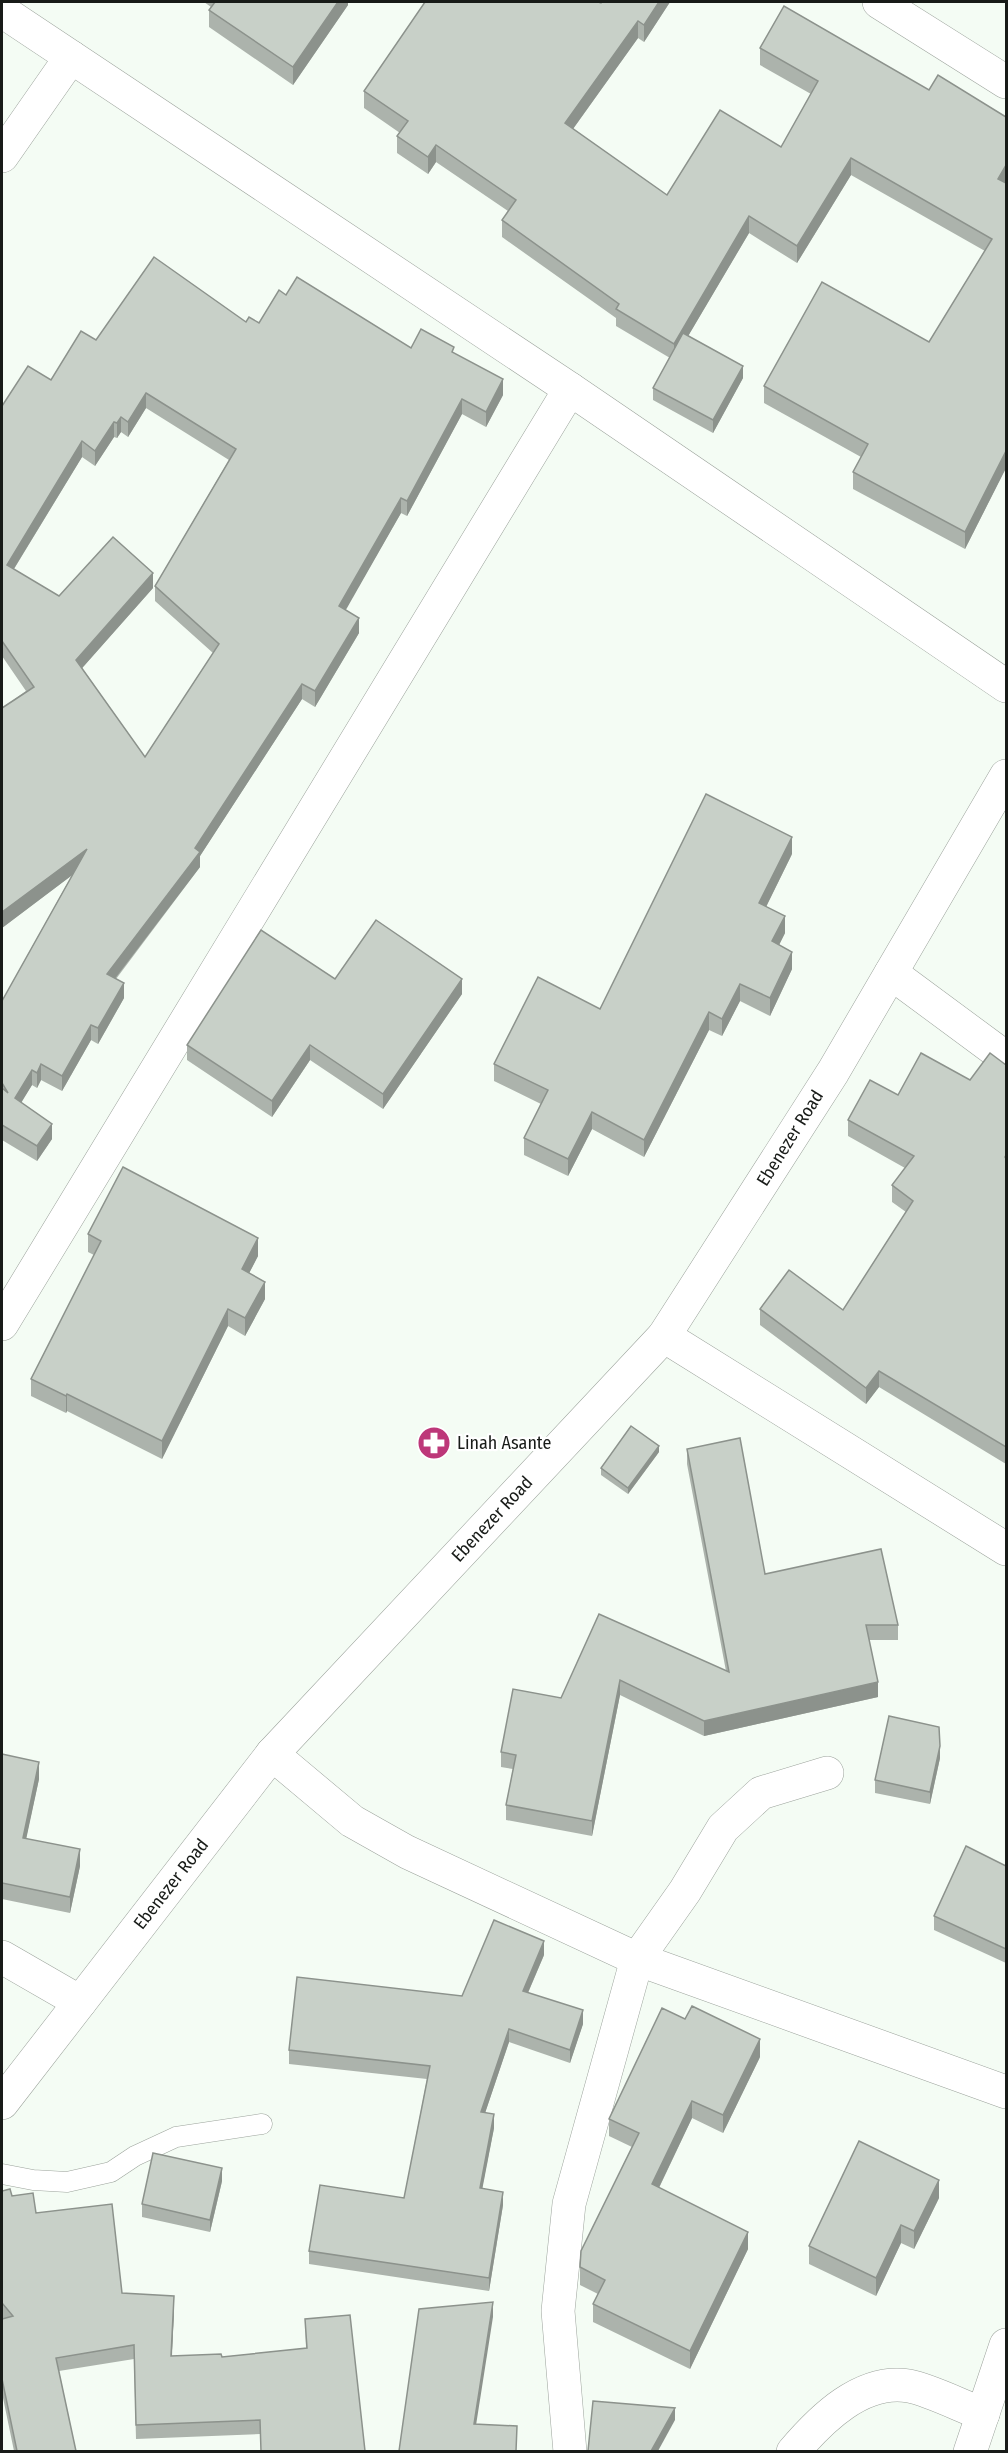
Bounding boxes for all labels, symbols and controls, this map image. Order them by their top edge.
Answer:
street label: Ebenezer Road [752,1086,828,1190]
pharmacy icon: Linah Asante [416,1425,452,1461]
place label: Linah Asante [457,1432,551,1454]
street label: Ebenezer Road [447,1472,537,1566]
street label: Ebenezer Road [129,1834,213,1934]

